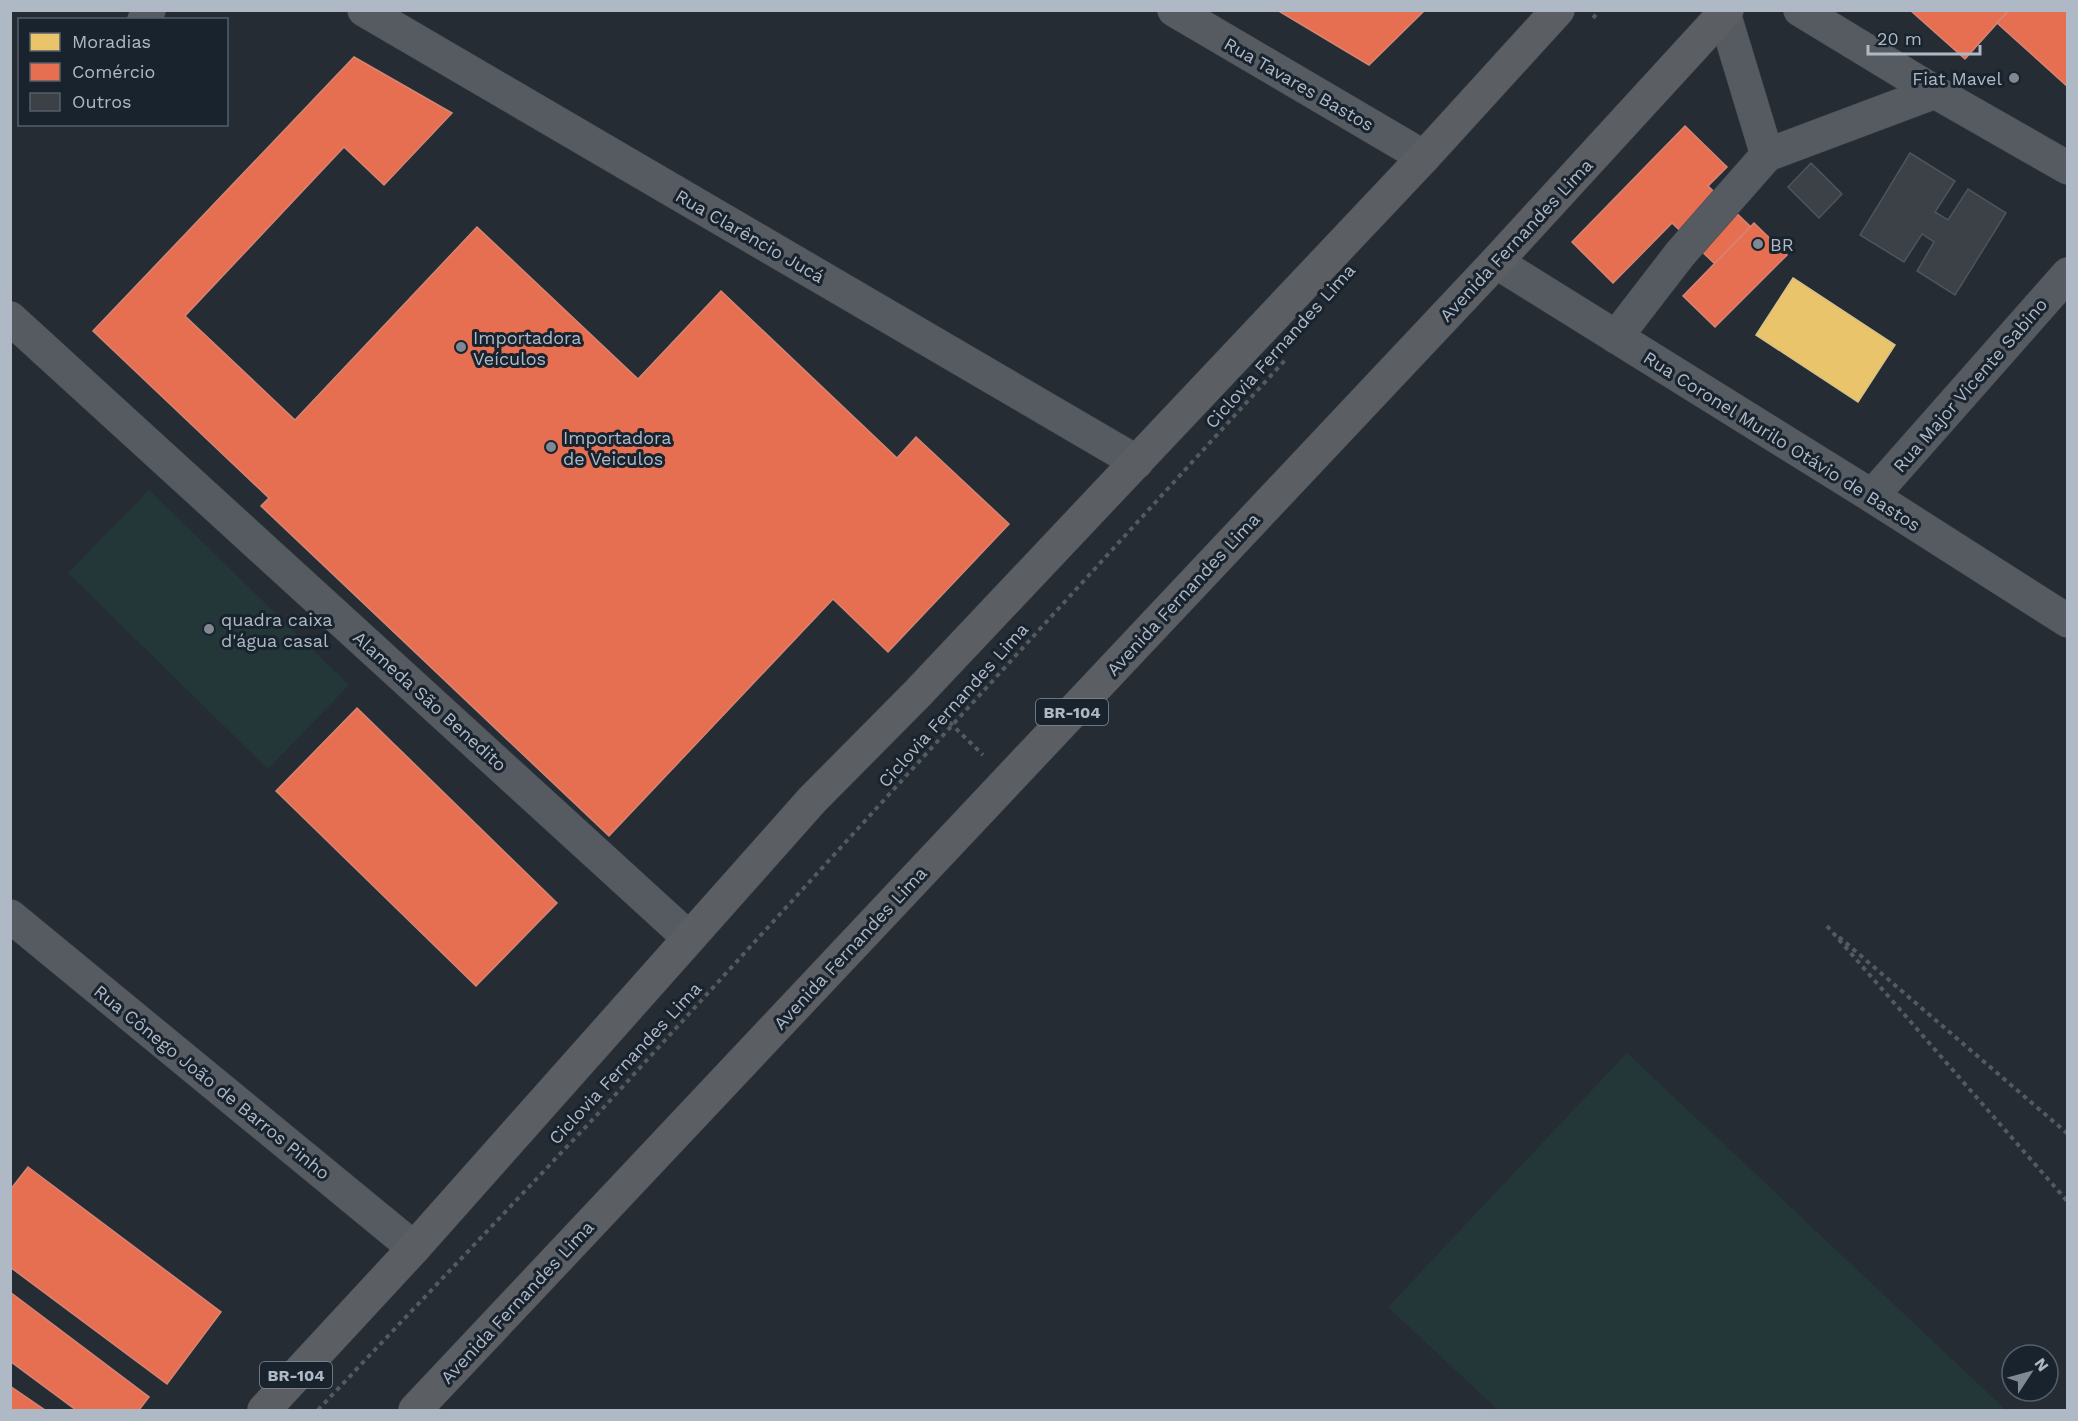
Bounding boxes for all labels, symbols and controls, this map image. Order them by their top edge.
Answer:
legend [18,18,228,126]
scale bar [1868,18,1980,56]
text: 20 m [1877,28,1922,49]
text: Moradias [72,31,151,52]
street label: Rua Tavares Bastos [1221,33,1377,135]
text: Comércio [72,61,155,82]
place label: Fiat Mavel [1912,68,2002,89]
marker: Fiat Mavel [2007,71,2021,85]
text: Outros [72,91,131,112]
street label: Avenida Fernandes Lima [1435,154,1597,326]
street label: Rua Clarêncio Jucá [672,185,828,287]
place label: BR [1770,234,1794,255]
marker: BR [1751,237,1765,251]
street label: Ciclovia Fernandes Lima [1201,259,1359,433]
street label: Rua Major Vicente Sabino [1889,294,2051,476]
place label: Importadora Veículos [473,327,581,369]
marker: Importadora Veículos [454,340,468,354]
street label: Rua Coronel Murilo Otávio de Bastos [1640,347,1924,535]
place label: Importadora de Veiculos [563,427,671,469]
marker: Importadora de Veiculos [544,440,558,454]
street label: Avenida Fernandes Lima [1102,508,1264,680]
place label: quadra caixa d'água casal [221,609,333,651]
street label: Ciclovia Fernandes Lima [874,618,1032,792]
marker: quadra caixa d'água casal [202,622,216,636]
street label: Alameda São Benedito [349,627,511,775]
road number: BR-104 [1036,699,1108,725]
street label: Avenida Fernandes Lima [769,862,931,1034]
street label: Ciclovia Fernandes Lima [544,978,706,1148]
street label: Rua Cônego João de Barros Pinho [90,980,334,1184]
street label: Avenida Fernandes Lima [436,1216,598,1388]
north arrow [2000,1343,2060,1403]
text: N [2031,1354,2053,1375]
road number: BR-104 [260,1362,332,1388]

